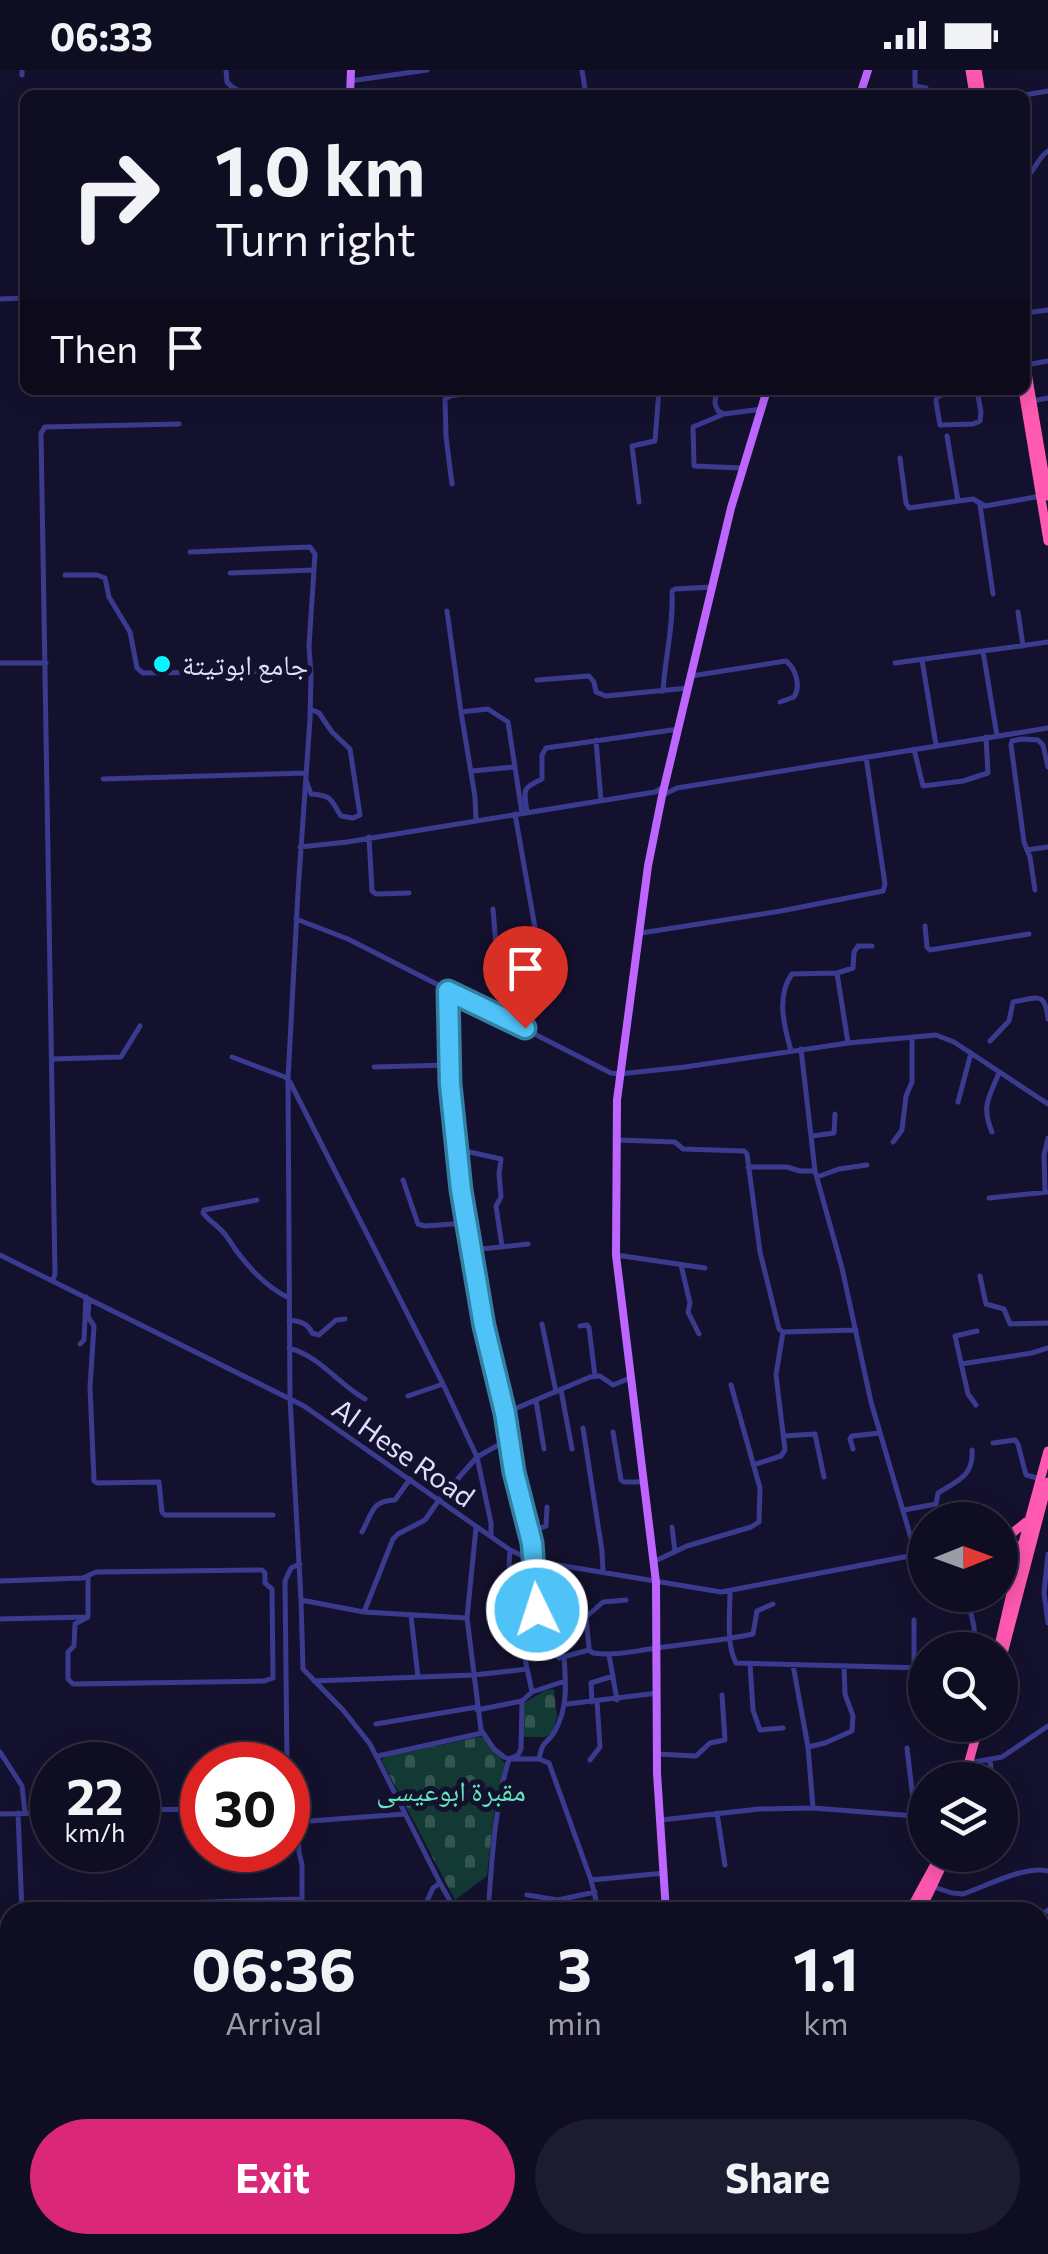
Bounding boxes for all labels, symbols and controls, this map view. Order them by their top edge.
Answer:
text: 06:33 [50,12,153,59]
text: 1.0 km [215,125,425,210]
icon: right [50,130,180,260]
text: Turn right [215,210,416,265]
icon: arrive [158,320,213,375]
text: Then [50,324,138,371]
place label: جامع ابوتيتة [182,647,308,683]
marker: جامع ابوتيتة [151,653,173,675]
pin [483,926,568,1029]
icon: arrive [498,941,553,996]
street label: Al Hese Road [326,1391,482,1513]
north arrow [908,1502,1018,1612]
map controls [908,1502,1018,1872]
position arrow [485,1558,589,1662]
button: search [908,1632,1018,1742]
speed limit sign: 30 [180,1742,310,1872]
button: layers [908,1762,1018,1872]
text: 22 [67,1764,123,1825]
park label: مقبرة ابوعيسى [376,1773,526,1809]
text: km/h [65,1817,125,1847]
text: 06:36 [191,1930,356,2003]
text: 3 [557,1930,592,2003]
text: 1.1 [793,1930,859,2003]
text: Arrival [225,2002,322,2042]
text: min [547,2002,602,2042]
text: km [803,2002,848,2042]
button: Exit [30,2119,515,2234]
button: Share [535,2119,1020,2234]

